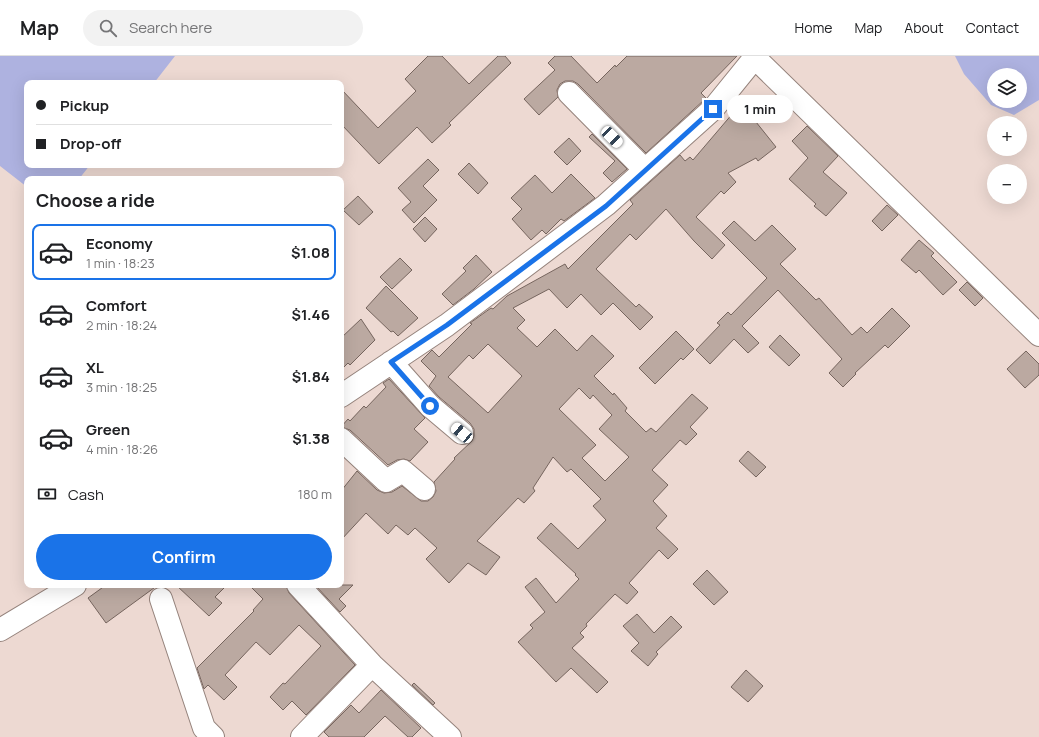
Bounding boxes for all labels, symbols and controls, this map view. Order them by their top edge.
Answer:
search box [83,10,363,46]
text: Map [20,15,59,41]
icon: search [97,17,119,39]
text: Search here [129,17,212,38]
text: Home [795,18,832,37]
text: Map [854,18,882,37]
text: About [904,18,944,37]
text: Contact [966,18,1019,37]
map controls [987,68,1027,204]
button: layers [987,68,1027,108]
text: Pickup [60,95,109,116]
callout: 1 min [727,95,793,123]
route end [704,100,722,118]
text: 1 min [744,100,776,118]
button: + [987,116,1027,156]
car [599,124,625,150]
text: Drop-off [60,133,121,154]
button: − [987,164,1027,204]
text: Choose a ride [36,188,155,212]
text: Economy [86,233,153,254]
icon: car [38,234,74,270]
text: $1.08 [291,242,330,263]
text: 1 min · 18:23 [86,254,155,272]
text: Comfort [86,295,147,316]
icon: car [38,296,74,332]
text: $1.46 [292,304,330,325]
text: 2 min · 18:24 [86,316,157,334]
text: XL [86,357,104,378]
icon: car [38,358,74,394]
text: $1.84 [292,366,330,387]
text: 3 min · 18:25 [86,378,157,396]
route start [421,397,439,415]
text: Green [86,419,130,440]
icon: car [38,420,74,456]
car [449,421,475,445]
text: $1.38 [292,428,330,449]
text: 4 min · 18:26 [86,440,158,458]
icon: cash [36,483,58,505]
text: Cash [68,484,104,505]
text: 180 m [298,485,332,503]
button: Confirm [36,534,332,580]

